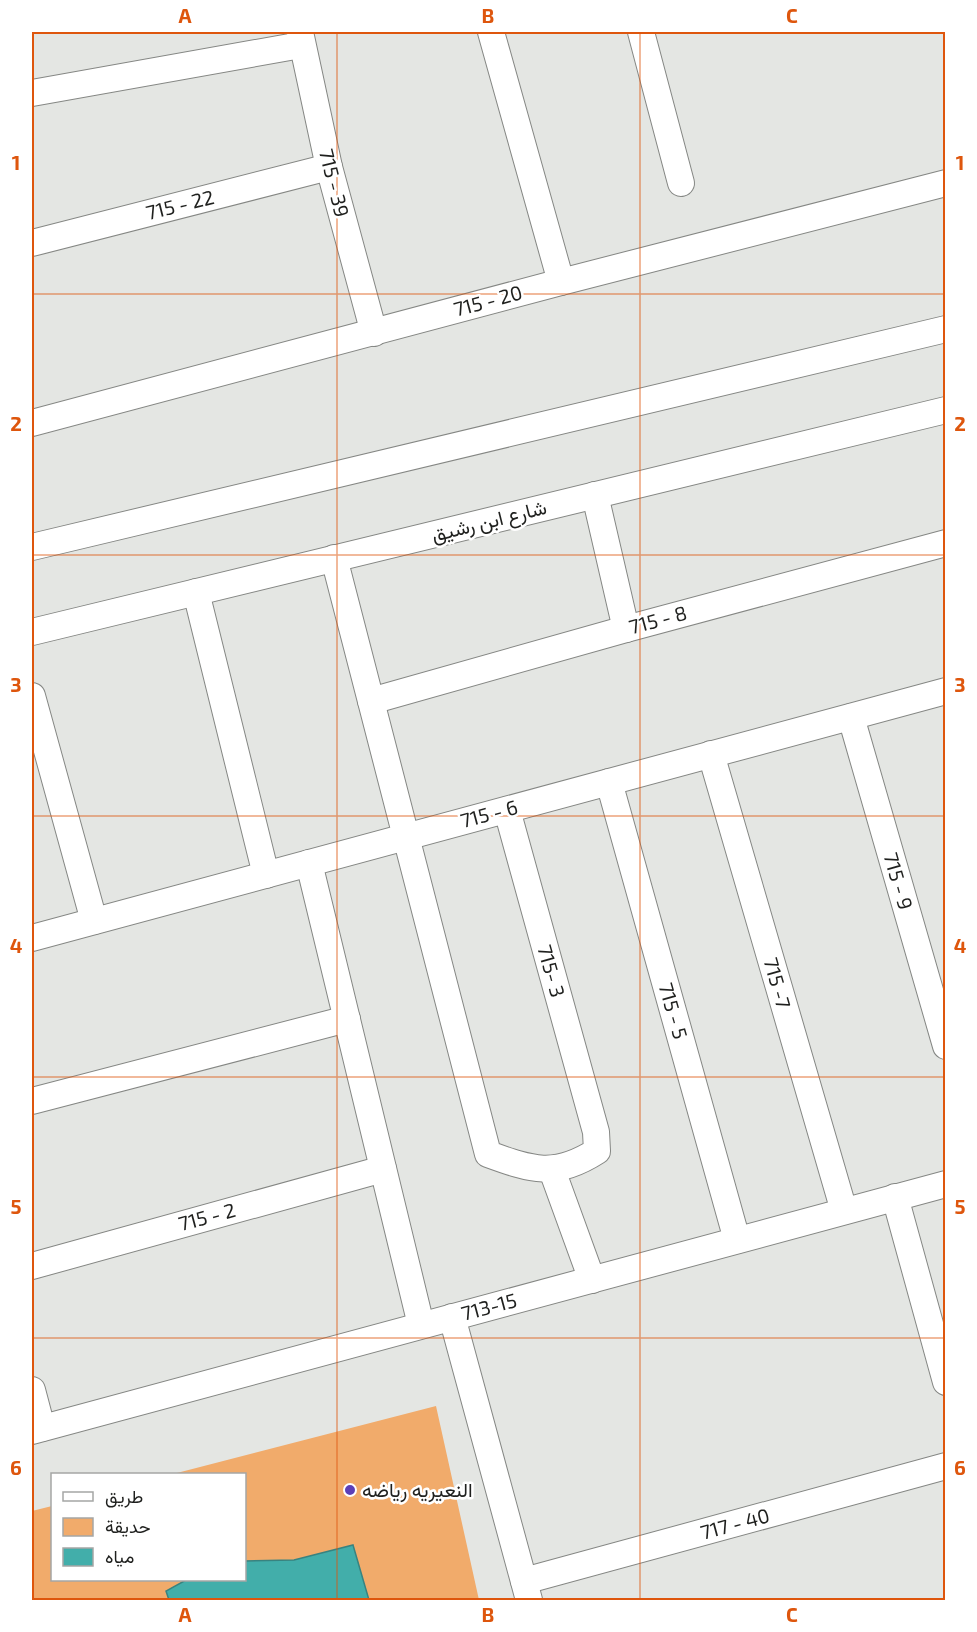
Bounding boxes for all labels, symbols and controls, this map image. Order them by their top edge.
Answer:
text: A [178,3,192,27]
text: B [482,3,494,27]
text: C [786,3,798,27]
street label: 715 - 39 [315,146,355,219]
text: 1 [12,150,20,174]
text: 1 [956,150,964,174]
street label: 715 - 22 [143,184,216,224]
street label: 715 - 20 [451,279,525,321]
text: 2 [10,411,22,435]
text: 2 [954,411,966,435]
street label: شارع ابن رشيق [429,494,550,549]
street label: 715 - 8 [626,600,689,638]
text: 3 [10,672,22,696]
text: 3 [954,672,966,696]
street label: 715 - 6 [457,794,520,832]
street label: 715 - 9 [879,849,919,912]
text: 4 [10,933,23,957]
text: 4 [954,933,967,957]
street label: 715- 3 [533,942,571,1000]
street label: 715 -7 [759,955,797,1011]
street label: 715 - 5 [654,980,693,1042]
text: 5 [10,1194,22,1218]
text: 5 [954,1194,966,1218]
street label: 715 - 2 [176,1197,238,1235]
street label: 713-15 [458,1287,519,1325]
text: 6 [10,1455,22,1479]
text: 6 [954,1455,966,1479]
legend [51,1473,246,1581]
place label: النعيريه رياضه [362,1477,473,1503]
marker: النعيريه رياضه [343,1483,357,1497]
text: طريق [105,1485,143,1508]
street label: 717 - 40 [697,1502,772,1544]
text: حديقة [105,1515,151,1537]
text: مياه [105,1545,134,1567]
text: A [178,1602,192,1626]
text: B [482,1602,494,1626]
text: C [786,1602,798,1626]

